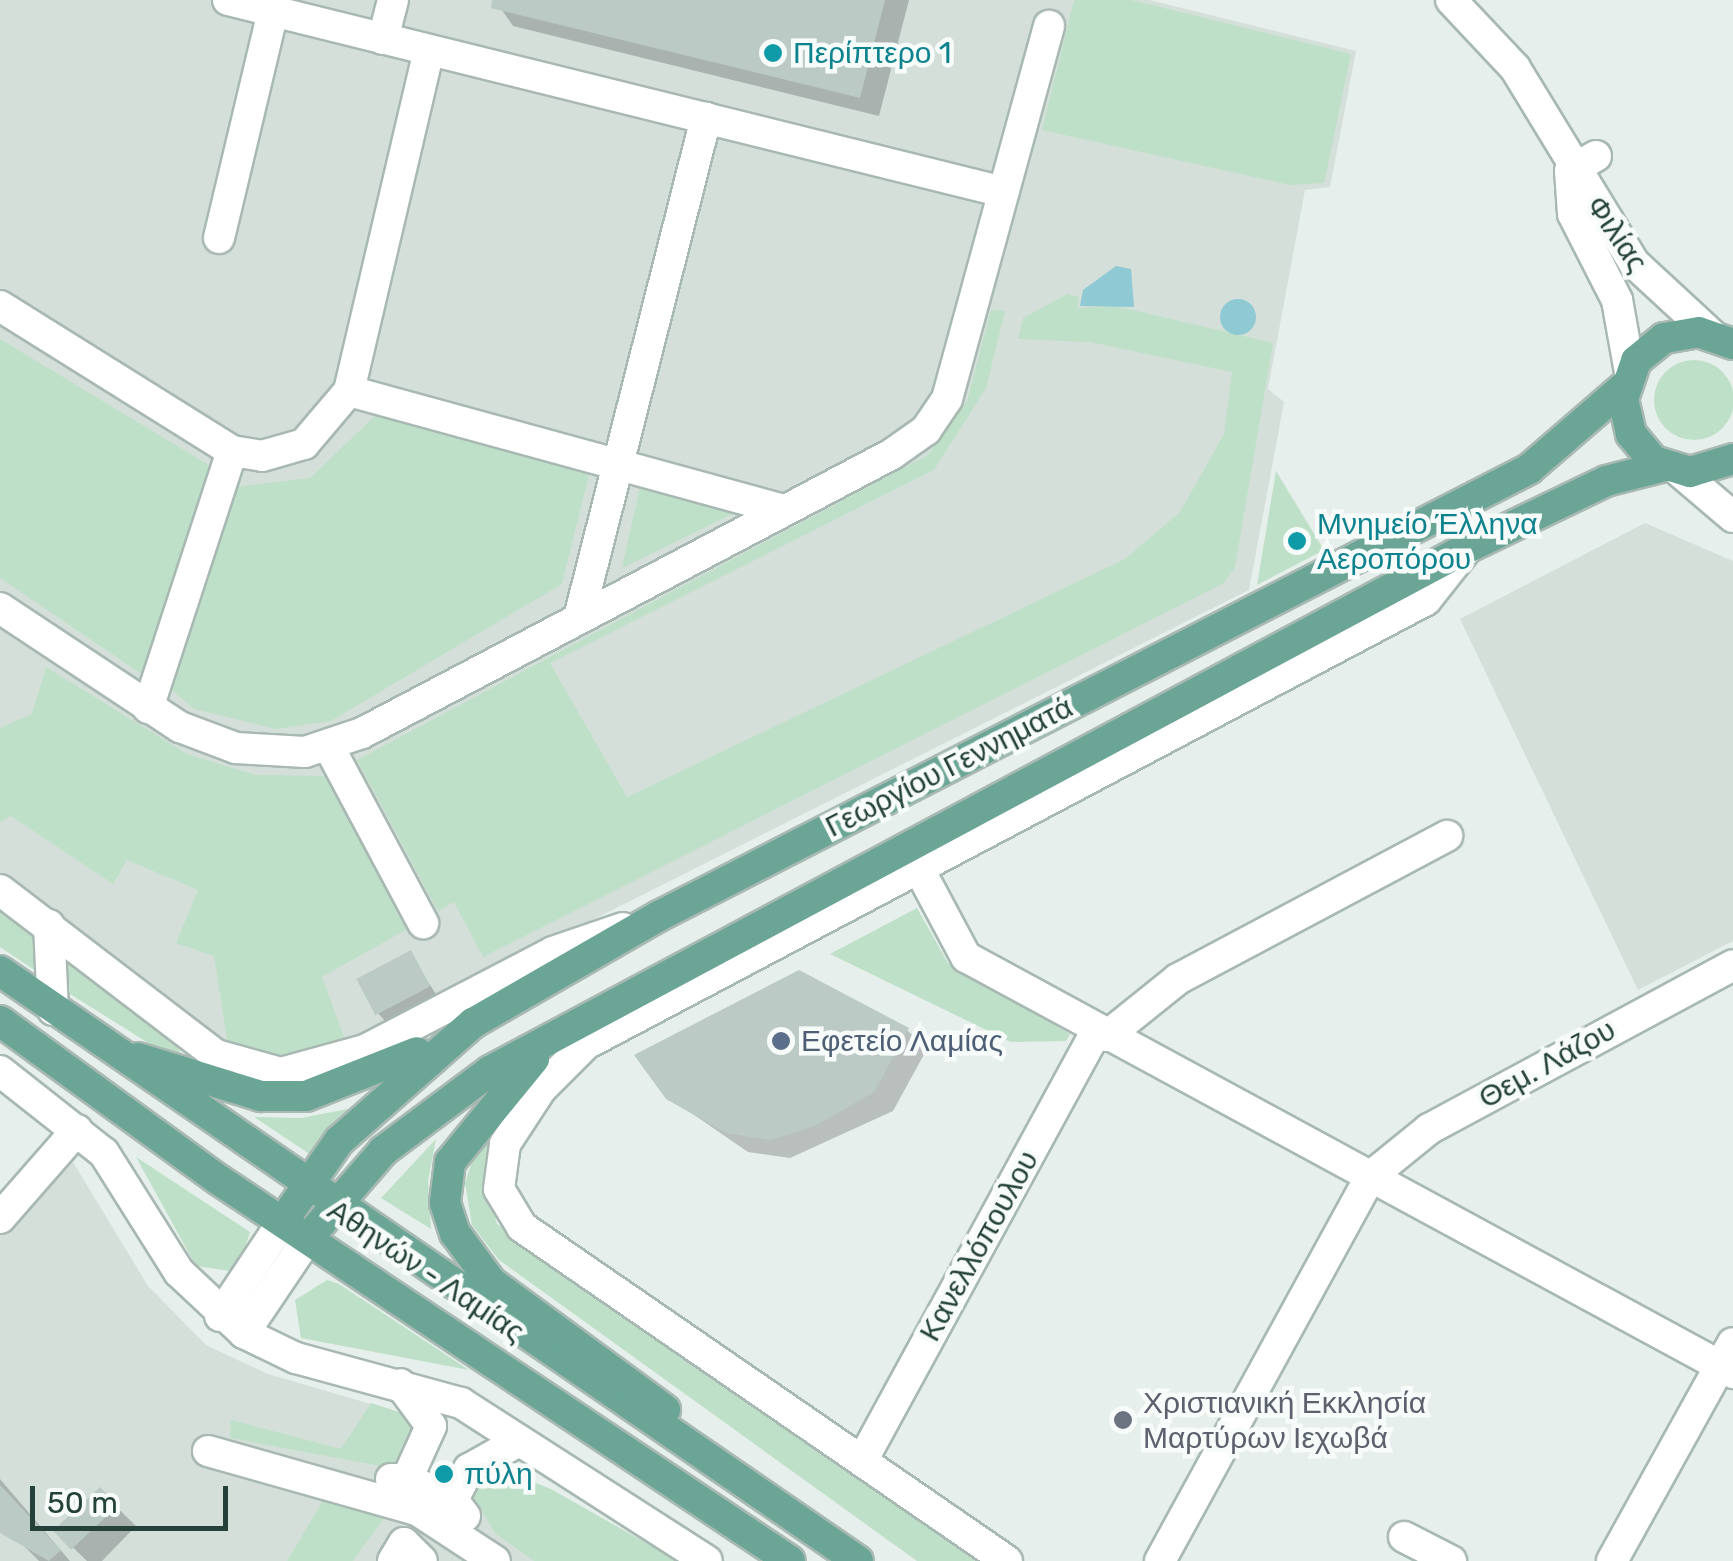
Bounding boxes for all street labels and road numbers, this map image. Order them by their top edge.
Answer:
street label: Φιλίας [1579,189,1655,279]
street label: Γεωργίου Γεννηματά [819,689,1079,845]
street label: Θεμ. Λάζου [1472,1012,1622,1116]
street label: Κανελλόπουλου [912,1144,1046,1348]
street label: Αθηνών - Λαμίας [321,1192,531,1350]

